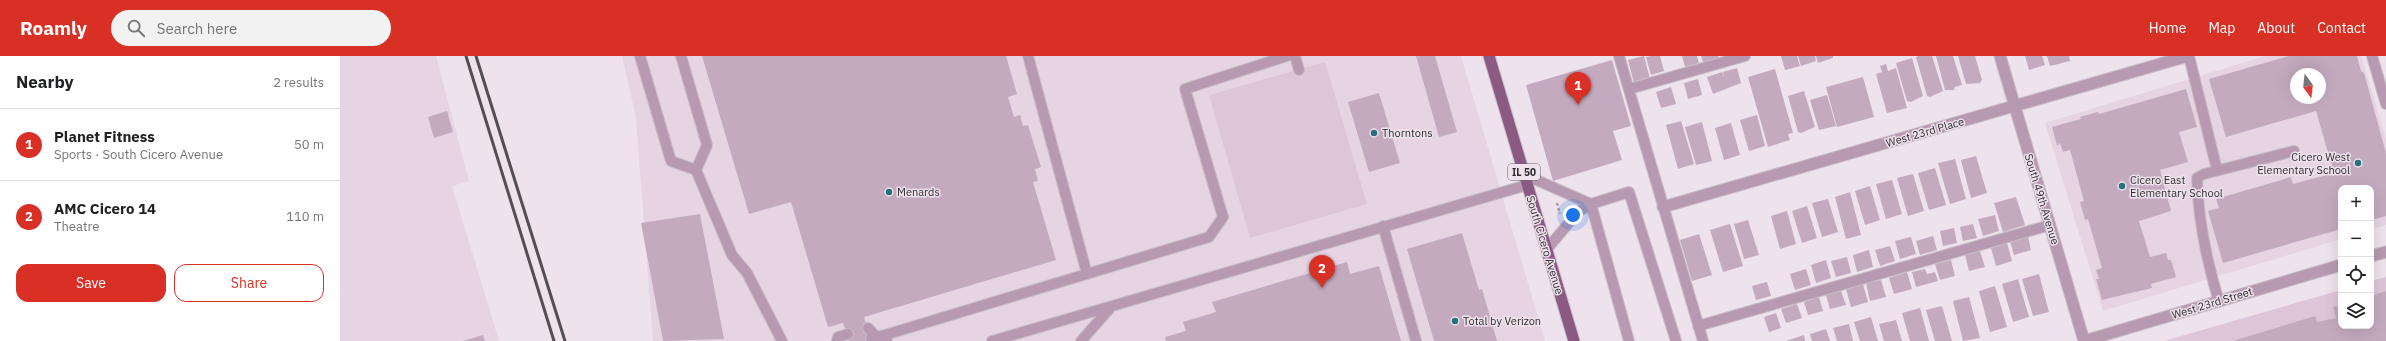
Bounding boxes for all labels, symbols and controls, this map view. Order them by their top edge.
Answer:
search box [111,10,391,46]
text: Roamly [20,16,87,40]
icon: search [125,17,147,39]
text: Search here [157,19,237,38]
text: Home [2149,19,2186,37]
text: Map [2208,19,2235,37]
text: About [2257,19,2295,37]
text: Contact [2317,19,2366,37]
north arrow [2290,68,2326,104]
text: Nearby [16,71,74,93]
pin: 1 [1565,72,1591,105]
text: 2 results [273,74,324,91]
street label: West 23rd Place [1884,114,1966,150]
place label: Thorntons [1382,126,1433,140]
text: Planet Fitness [54,127,155,146]
marker: Thorntons [1369,128,1379,138]
text: 1 [25,136,33,153]
text: 50 m [294,136,324,153]
text: Sports · South Cicero Avenue [54,146,223,163]
place label: Cicero West Elementary School [2257,150,2350,177]
street label: South 49th Avenue [2022,152,2062,246]
marker: Cicero West Elementary School [2353,158,2363,168]
road number: IL 50 [1508,164,1540,180]
place label: Cicero East Elementary School [2130,173,2223,200]
marker: Cicero East Elementary School [2117,181,2127,191]
place label: Menards [897,185,940,199]
map controls [2338,185,2374,329]
button: + [2338,185,2374,221]
marker: Menards [884,187,894,197]
street label: South Cicero Avenue [1523,194,1567,296]
text: AMC Cicero 14 [54,199,156,218]
your location [1563,205,1583,225]
text: 2 [25,208,33,225]
text: 110 m [286,208,324,225]
text: Theatre [54,218,99,235]
button: − [2338,221,2374,257]
pin: 2 [1309,255,1335,288]
button: locate [2338,257,2374,293]
button: Save [16,264,166,302]
button: Share [174,264,324,302]
street label: West 23rd Street [2170,284,2254,322]
button: layers [2338,293,2374,329]
place label: Total by Verizon [1463,314,1541,328]
marker: Total by Verizon [1450,316,1460,326]

